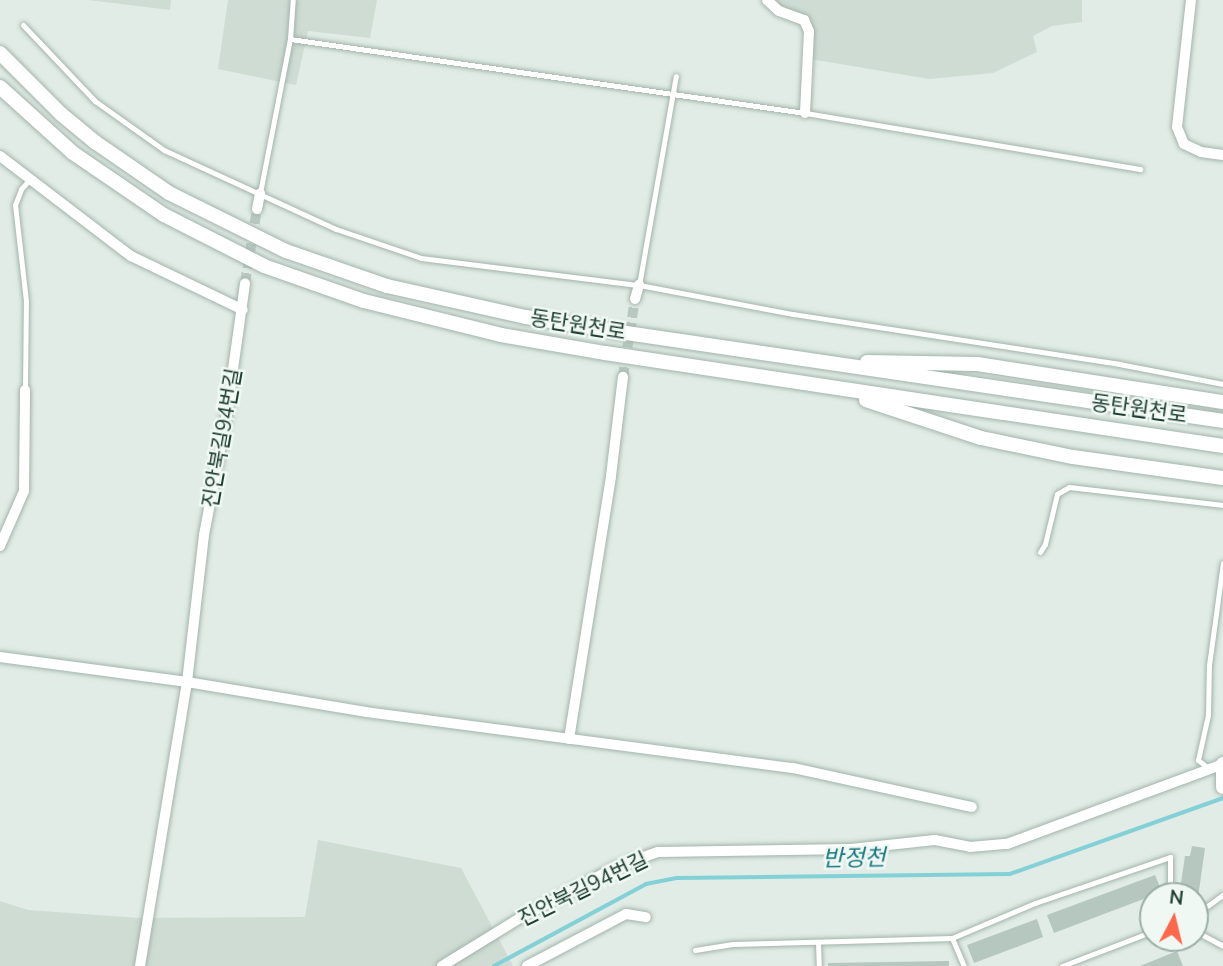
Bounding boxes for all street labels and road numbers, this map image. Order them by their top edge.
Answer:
street label: 동탄원천로 [528,305,628,345]
street label: 진안북길94번길 [197,366,247,510]
street label: 동탄원천로 [1089,390,1189,428]
street label: 진안북길94번길 [514,847,652,931]

